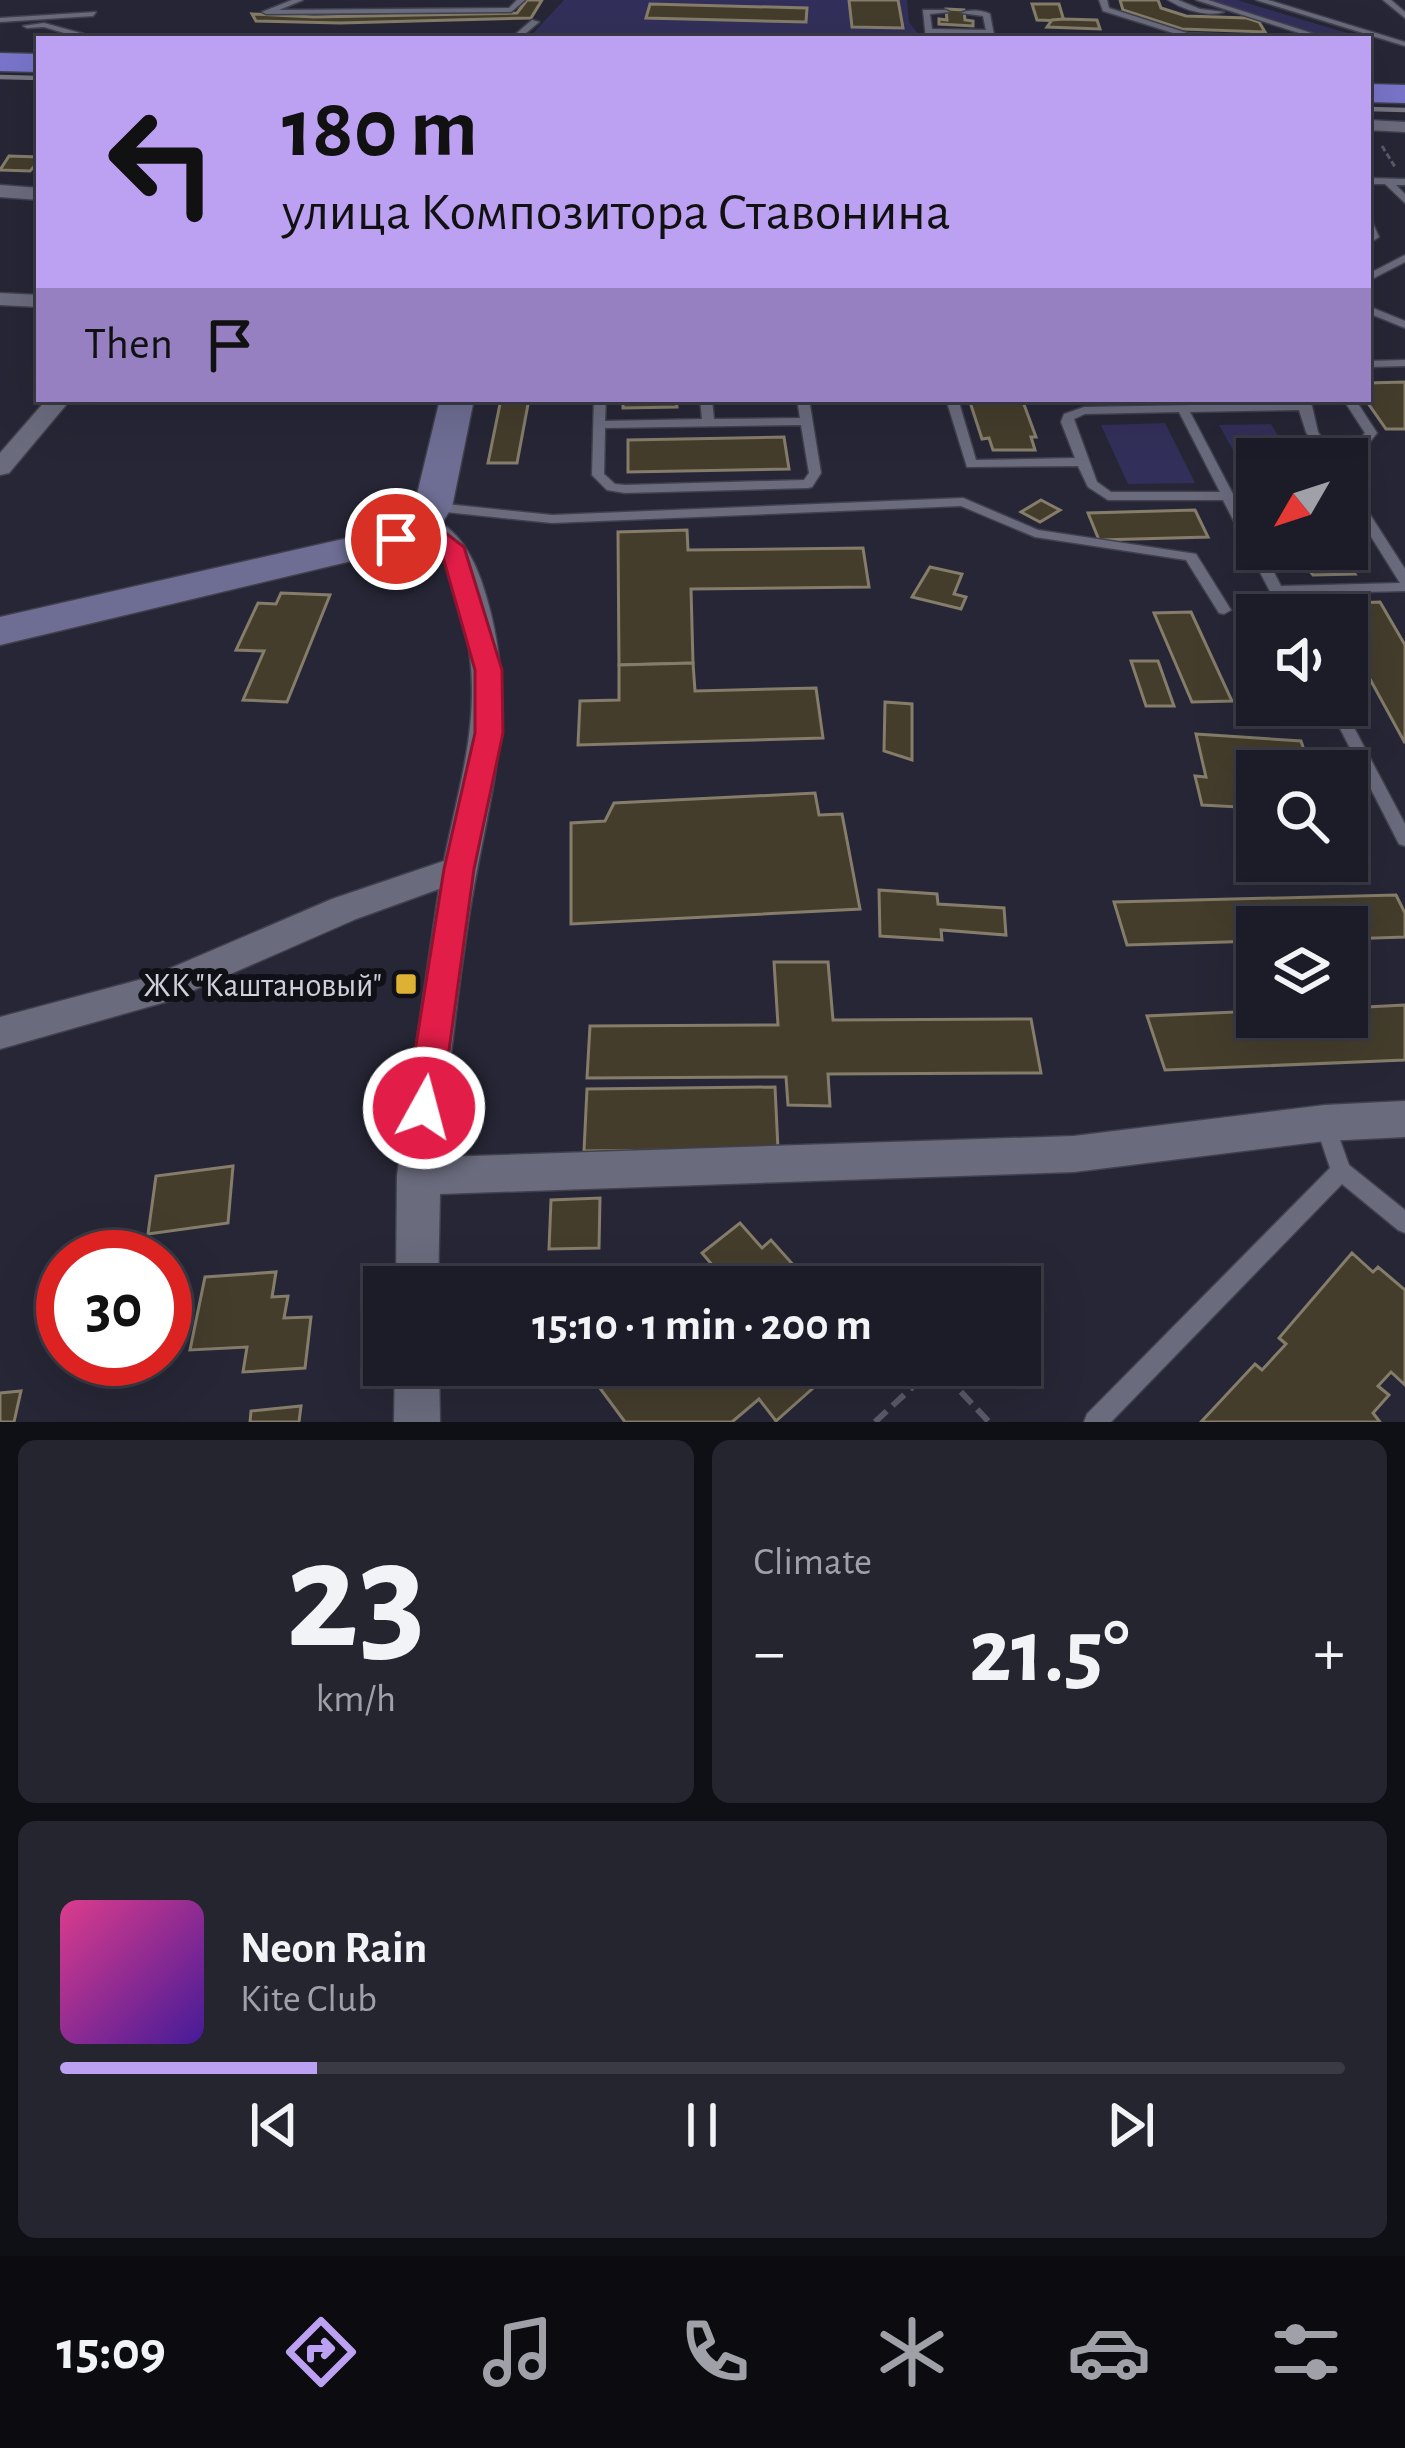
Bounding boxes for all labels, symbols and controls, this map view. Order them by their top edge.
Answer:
icon: left [84,84,240,240]
text: 180 m [282,88,478,172]
text: улица Композитора Ставонина [282,186,951,240]
icon: arrive [197,312,263,378]
text: Then [84,322,173,367]
north arrow [1236,438,1368,570]
map controls [1236,438,1368,1038]
pin [345,488,447,590]
icon: arrive [363,506,429,572]
button: sound [1236,594,1368,726]
button: search [1236,750,1368,882]
button: layers [1236,906,1368,1038]
place label: ЖК "Каштановый" [143,970,382,1003]
marker: ЖК "Каштановый" [393,971,419,997]
position arrow [361,1045,487,1171]
speed limit sign: 30 [36,1230,192,1386]
text: 15:10 · 1 min · 200 m [532,1303,872,1348]
text: 23 [285,1520,426,1676]
text: Climate [754,1543,872,1582]
text: 21.5° [969,1608,1130,1698]
text: − [754,1620,785,1686]
text: + [1313,1620,1345,1686]
text: km/h [316,1680,396,1719]
text: Neon Rain [240,1926,427,1971]
text: Kite Club [240,1980,377,2019]
icon: previous [241,2092,307,2158]
icon: pause [669,2092,735,2158]
icon: next [1098,2092,1164,2158]
icon: directions [279,2310,363,2394]
icon: music [476,2310,560,2394]
icon: phone [673,2310,757,2394]
icon: climate [870,2310,954,2394]
icon: car [1067,2310,1151,2394]
icon: filters [1264,2310,1348,2394]
text: 15:09 [57,2325,166,2379]

